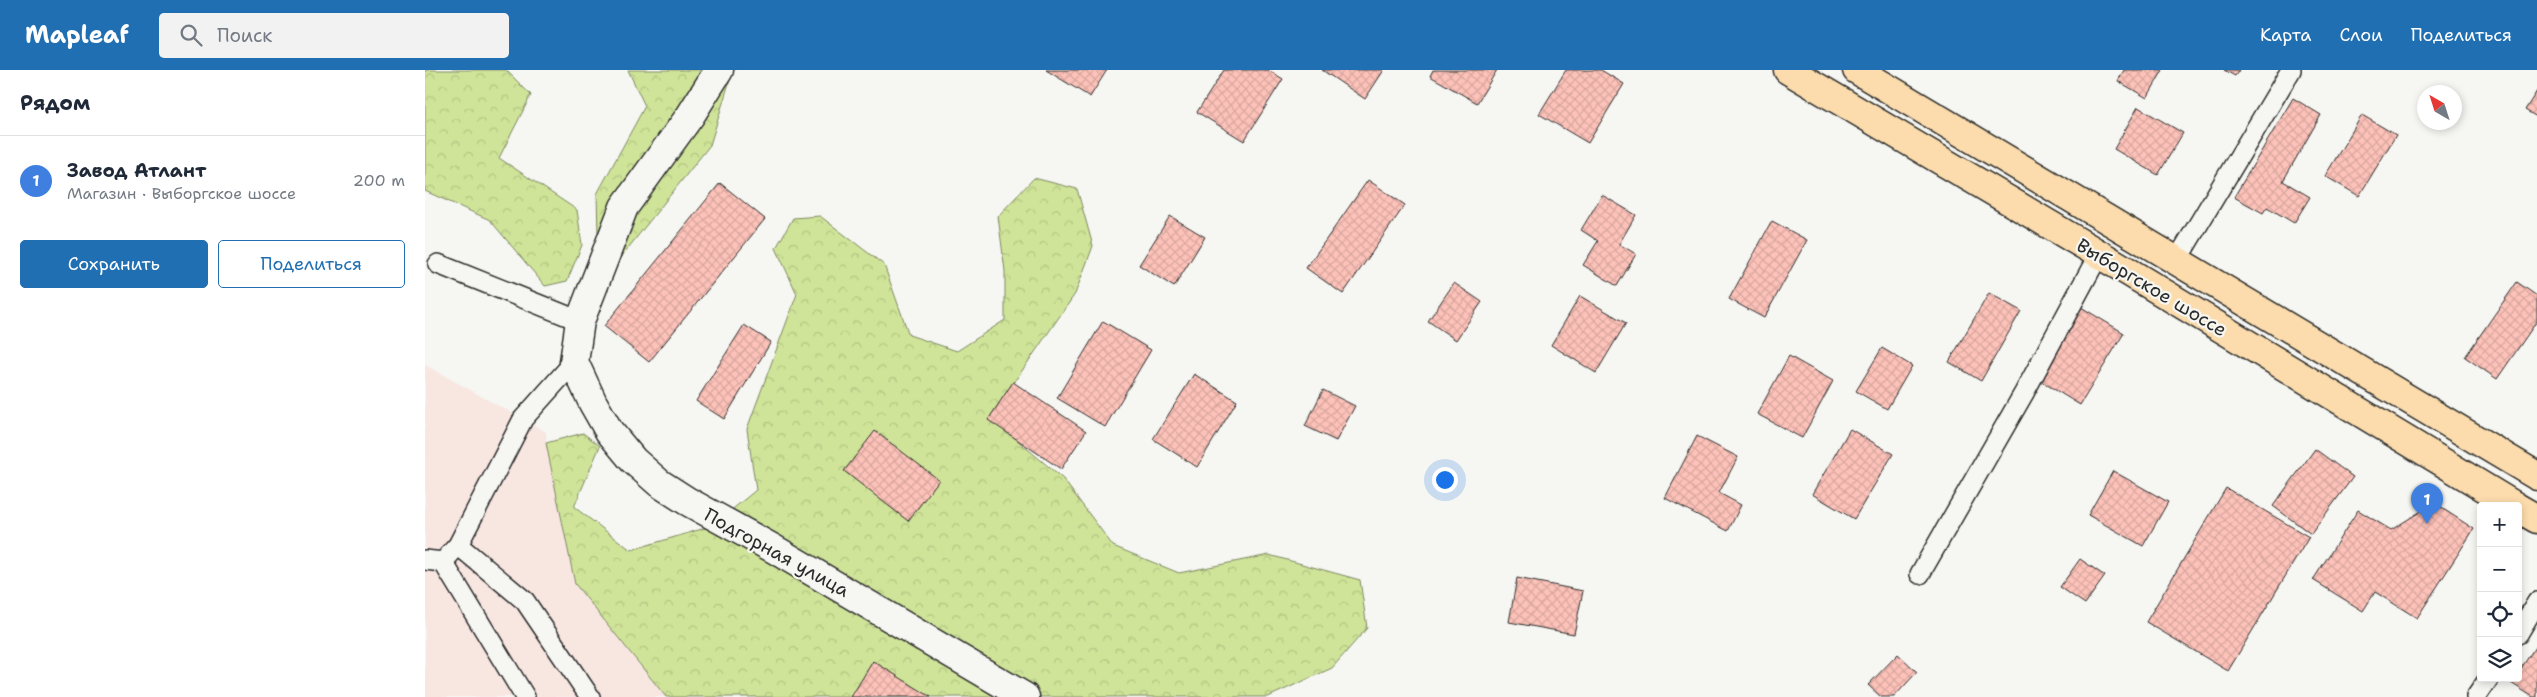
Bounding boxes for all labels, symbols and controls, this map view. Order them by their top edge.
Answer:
search box [159,13,509,58]
text: Mapleaf [25,19,129,51]
icon: search [177,21,205,49]
text: Поиск [217,23,272,48]
text: Карта [2260,23,2311,47]
text: Слои [2339,23,2383,47]
text: Поделиться [2411,23,2512,47]
north arrow [2417,85,2462,130]
text: Рядом [20,89,90,117]
text: Завод Атлант [67,158,206,183]
text: 1 [32,170,40,191]
text: 200 m [353,170,405,191]
text: Магазин · Выборгское шоссе [67,183,296,204]
street label: Выборгское шоссе [2072,233,2232,342]
button: Сохранить [20,240,208,288]
button: Поделиться [218,240,405,288]
your location [1432,467,1458,493]
pin: 1 [2411,483,2443,524]
street label: Подгорная улица [700,502,854,603]
map controls [2477,502,2522,682]
button: + [2477,502,2522,547]
button: − [2477,547,2522,592]
button: locate [2477,592,2522,637]
button: layers [2477,637,2522,682]

